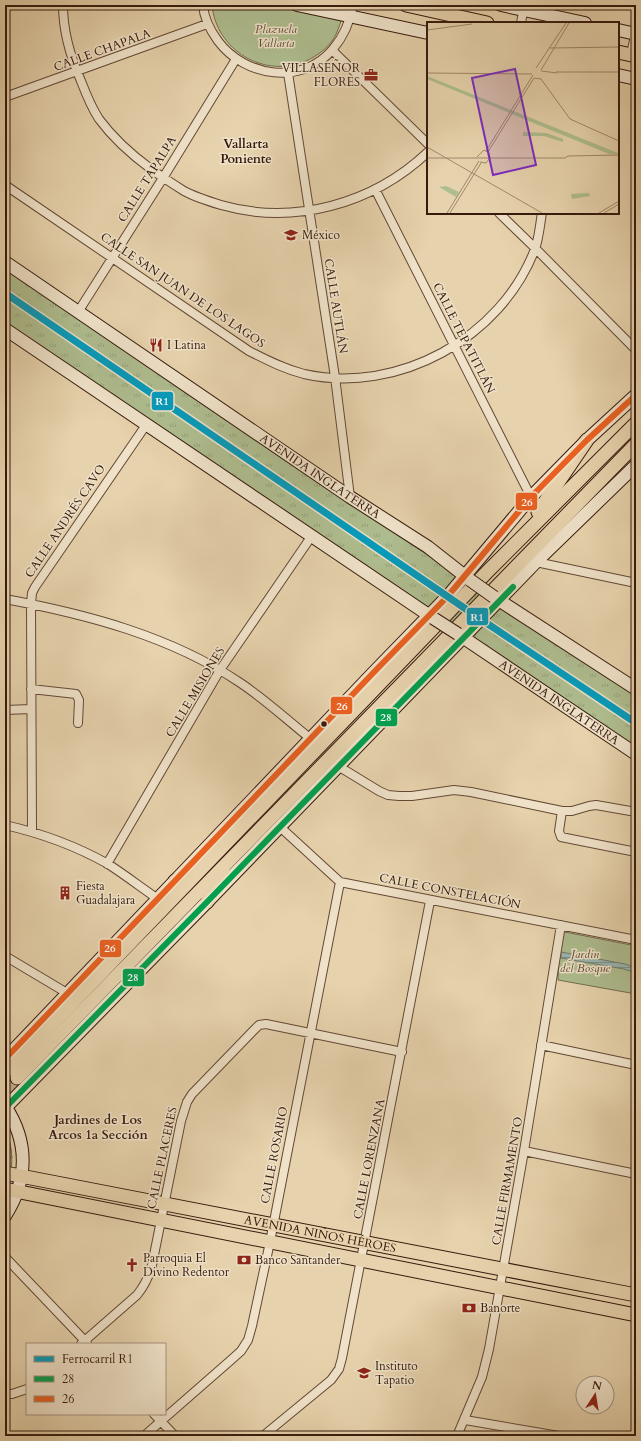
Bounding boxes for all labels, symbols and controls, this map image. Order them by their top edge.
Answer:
park label: Plazuela Vallarta [255,21,298,51]
inset map [427,22,619,214]
street label: CALLE CHAPALA [51,25,153,75]
place label: VILLASEÑOR FLORES [282,59,361,90]
office icon: VILLASEÑOR FLORES [363,67,379,83]
street label: CALLE TAPALPA [114,133,180,225]
district label: Vallarta Poniente [220,135,272,168]
school or university icon: México [283,227,299,243]
place label: México [302,227,341,243]
street label: CALLE SAN JUAN DE LOS LAGOS [97,229,269,351]
street label: CALLE AUTLÁN [321,257,353,355]
street label: CALLE TEPATITLÁN [429,279,500,397]
restaurant icon: I Latina [148,337,164,353]
place label: I Latina [167,337,207,353]
line badge: R1 [151,391,174,411]
text: R1 [155,394,169,409]
street label: AVENIDA INGLATERRA [257,430,384,523]
street label: CALLE ANDRÉS CAVO [20,461,109,581]
line badge: 26 [515,492,538,511]
text: 26 [521,495,533,510]
line badge: R1 [466,607,489,626]
text: R1 [470,610,484,625]
street label: CALLE MISIONES [162,644,228,740]
street label: AVENIDA INGLATERRA [496,656,623,749]
line badge: 26 [330,696,353,715]
text: 26 [336,699,348,714]
line badge: 28 [375,708,398,727]
text: 28 [380,710,392,725]
unlabelled marker [319,719,329,729]
street label: CALLE CONSTELACIÓN [378,868,523,913]
place label: Fiesta Guadalajara [76,878,136,908]
building icon: Fiesta Guadalajara [57,885,73,901]
line badge: 26 [99,939,122,958]
text: 26 [104,941,116,956]
park label: Jardin del Bosque [560,946,611,976]
line badge: 28 [122,968,145,987]
text: 28 [127,970,139,985]
street label: CALLE LORENZANA [349,1097,389,1221]
street label: CALLE PLACERES [143,1105,181,1211]
street label: CALLE ROSARIO [257,1105,291,1205]
district label: Jardines de Los Arcos 1a Sección [48,1111,148,1144]
street label: CALLE FIRMAMENTO [488,1116,526,1246]
street label: AVENIDA NIÑOS HÉROES [243,1211,398,1256]
place label: Parroquia El Divino Redentor [143,1250,230,1280]
bank icon: Banco Santander [236,1252,252,1268]
place label: Banco Santander [255,1252,341,1268]
church icon: Parroquia El Divino Redentor [124,1257,140,1273]
bank icon: Banorte [461,1300,477,1316]
place label: Banorte [480,1300,520,1316]
legend [26,1343,166,1415]
text: Ferrocarril R1 [62,1351,133,1367]
place label: Instituto Tapatio [375,1358,418,1388]
school or university icon: Instituto Tapatio [356,1365,372,1381]
text: 28 [62,1371,74,1387]
north arrow [575,1375,615,1415]
text: N [591,1377,604,1394]
text: 26 [62,1391,74,1407]

